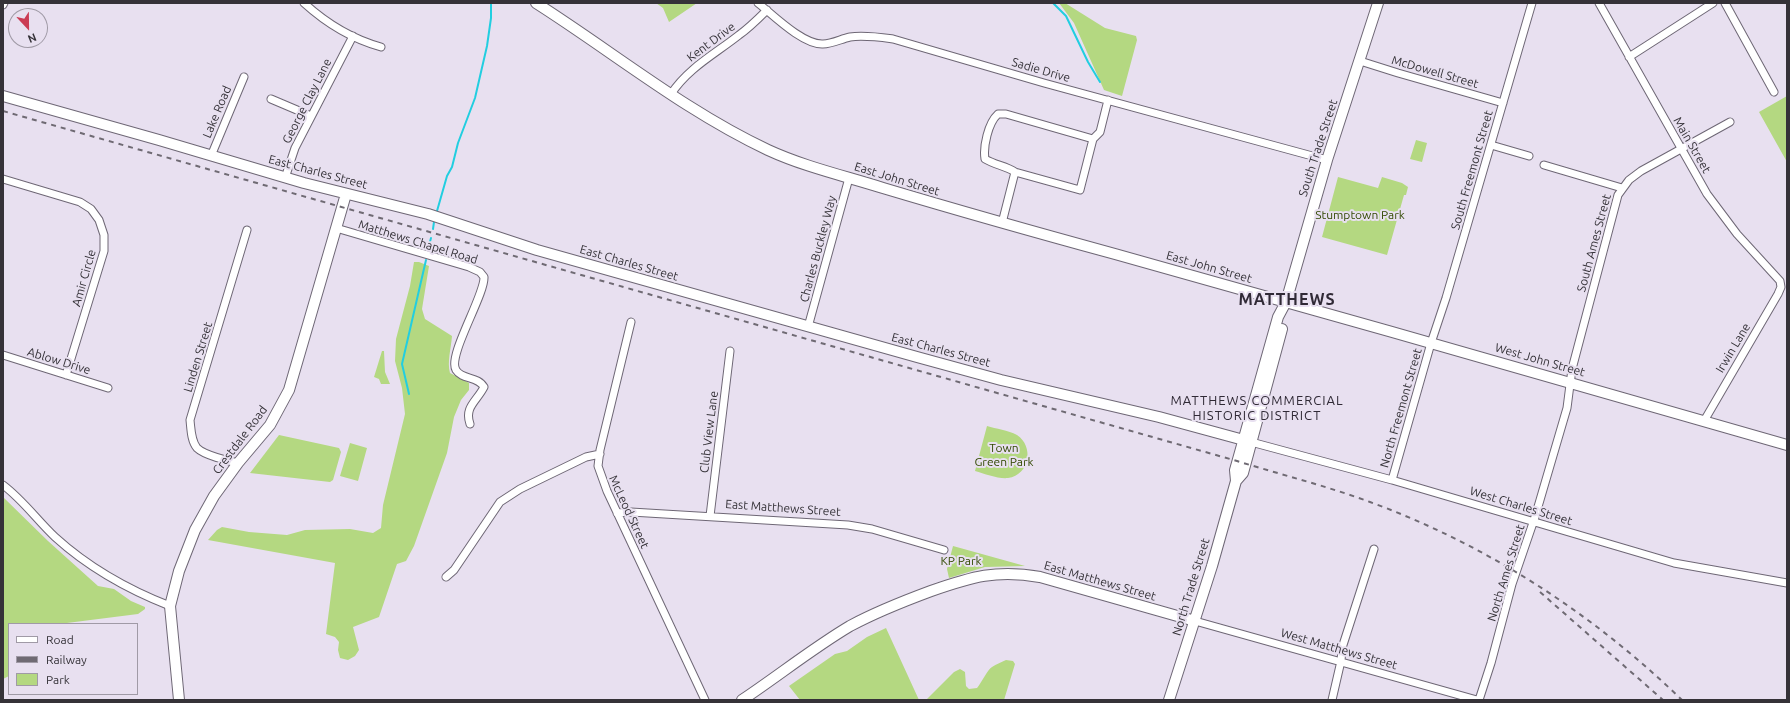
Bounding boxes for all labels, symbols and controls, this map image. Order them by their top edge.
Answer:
north arrow [8,8,48,48]
street label: Kent Drive [684,19,738,65]
text: N [26,31,38,45]
street label: McDowell Street [1390,53,1480,91]
street label: Sadie Drive [1010,55,1072,85]
street label: George Clay Lane [279,56,335,146]
street label: Lake Road [200,84,234,140]
street label: South Trade Street [1295,98,1341,198]
street label: South Freemont Street [1448,109,1496,231]
street label: Main Street [1670,114,1714,176]
street label: East Charles Street [267,152,369,192]
street label: East John Street [853,159,941,199]
street label: South Ames Street [1574,192,1614,294]
street label: Charles Buckley Way [797,194,839,304]
park label: Stumptown Park [1315,208,1405,222]
street label: Matthews Chapel Road [356,217,480,267]
street label: East Charles Street [578,242,680,284]
street label: Amir Circle [69,248,99,308]
street label: East John Street [1165,248,1253,286]
district label: MATTHEWS [1238,290,1336,310]
street label: Linden Street [180,320,216,394]
street label: Irwin Lane [1713,321,1753,375]
street label: East Charles Street [890,330,992,370]
street label: West John Street [1493,340,1587,380]
street label: Ablow Drive [26,345,92,377]
street label: North Freemont Street [1377,347,1425,469]
street label: Club View Lane [697,390,721,474]
district label: MATTHEWS COMMERCIAL HISTORIC DISTRICT [1170,393,1344,424]
street label: Crestdale Road [210,403,270,477]
park label: Town Green Park [974,441,1034,469]
street label: McLeod Street [606,473,652,551]
street label: West Charles Street [1468,484,1574,528]
street label: East Matthews Street [725,497,841,519]
street label: North Ames Street [1484,523,1528,623]
street label: North Trade Street [1169,536,1213,638]
park label: KP Park [940,554,982,568]
street label: East Matthews Street [1042,558,1158,604]
legend [8,623,138,695]
street label: West Matthews Street [1279,625,1399,673]
text: Road [46,633,74,646]
text: Railway [46,653,87,666]
text: Park [46,673,70,686]

